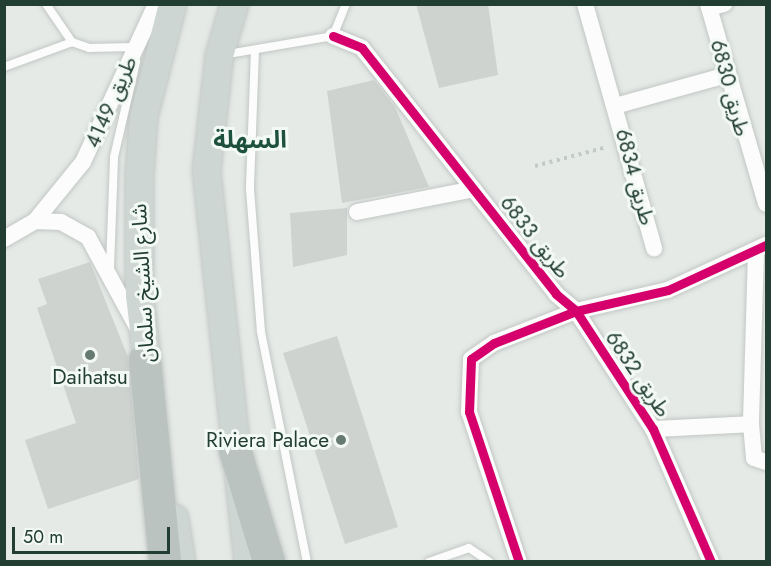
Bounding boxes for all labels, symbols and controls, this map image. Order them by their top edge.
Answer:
street label: طريق 6830 [705,37,755,139]
street label: طريق 4149 [80,52,142,152]
district label: السهلة [213,126,287,154]
street label: طريق 6834 [610,126,660,228]
street label: طريق 6833 [495,191,575,283]
street label: شارع الشيخ سلمان [126,203,160,363]
street label: طريق 6832 [600,326,676,422]
marker: Daihatsu [83,348,97,362]
place label: Daihatsu [52,364,128,390]
place label: Riviera Palace [206,427,329,453]
marker: Riviera Palace [334,433,348,447]
scale bar [15,515,172,553]
text: 50 m [23,524,63,550]

